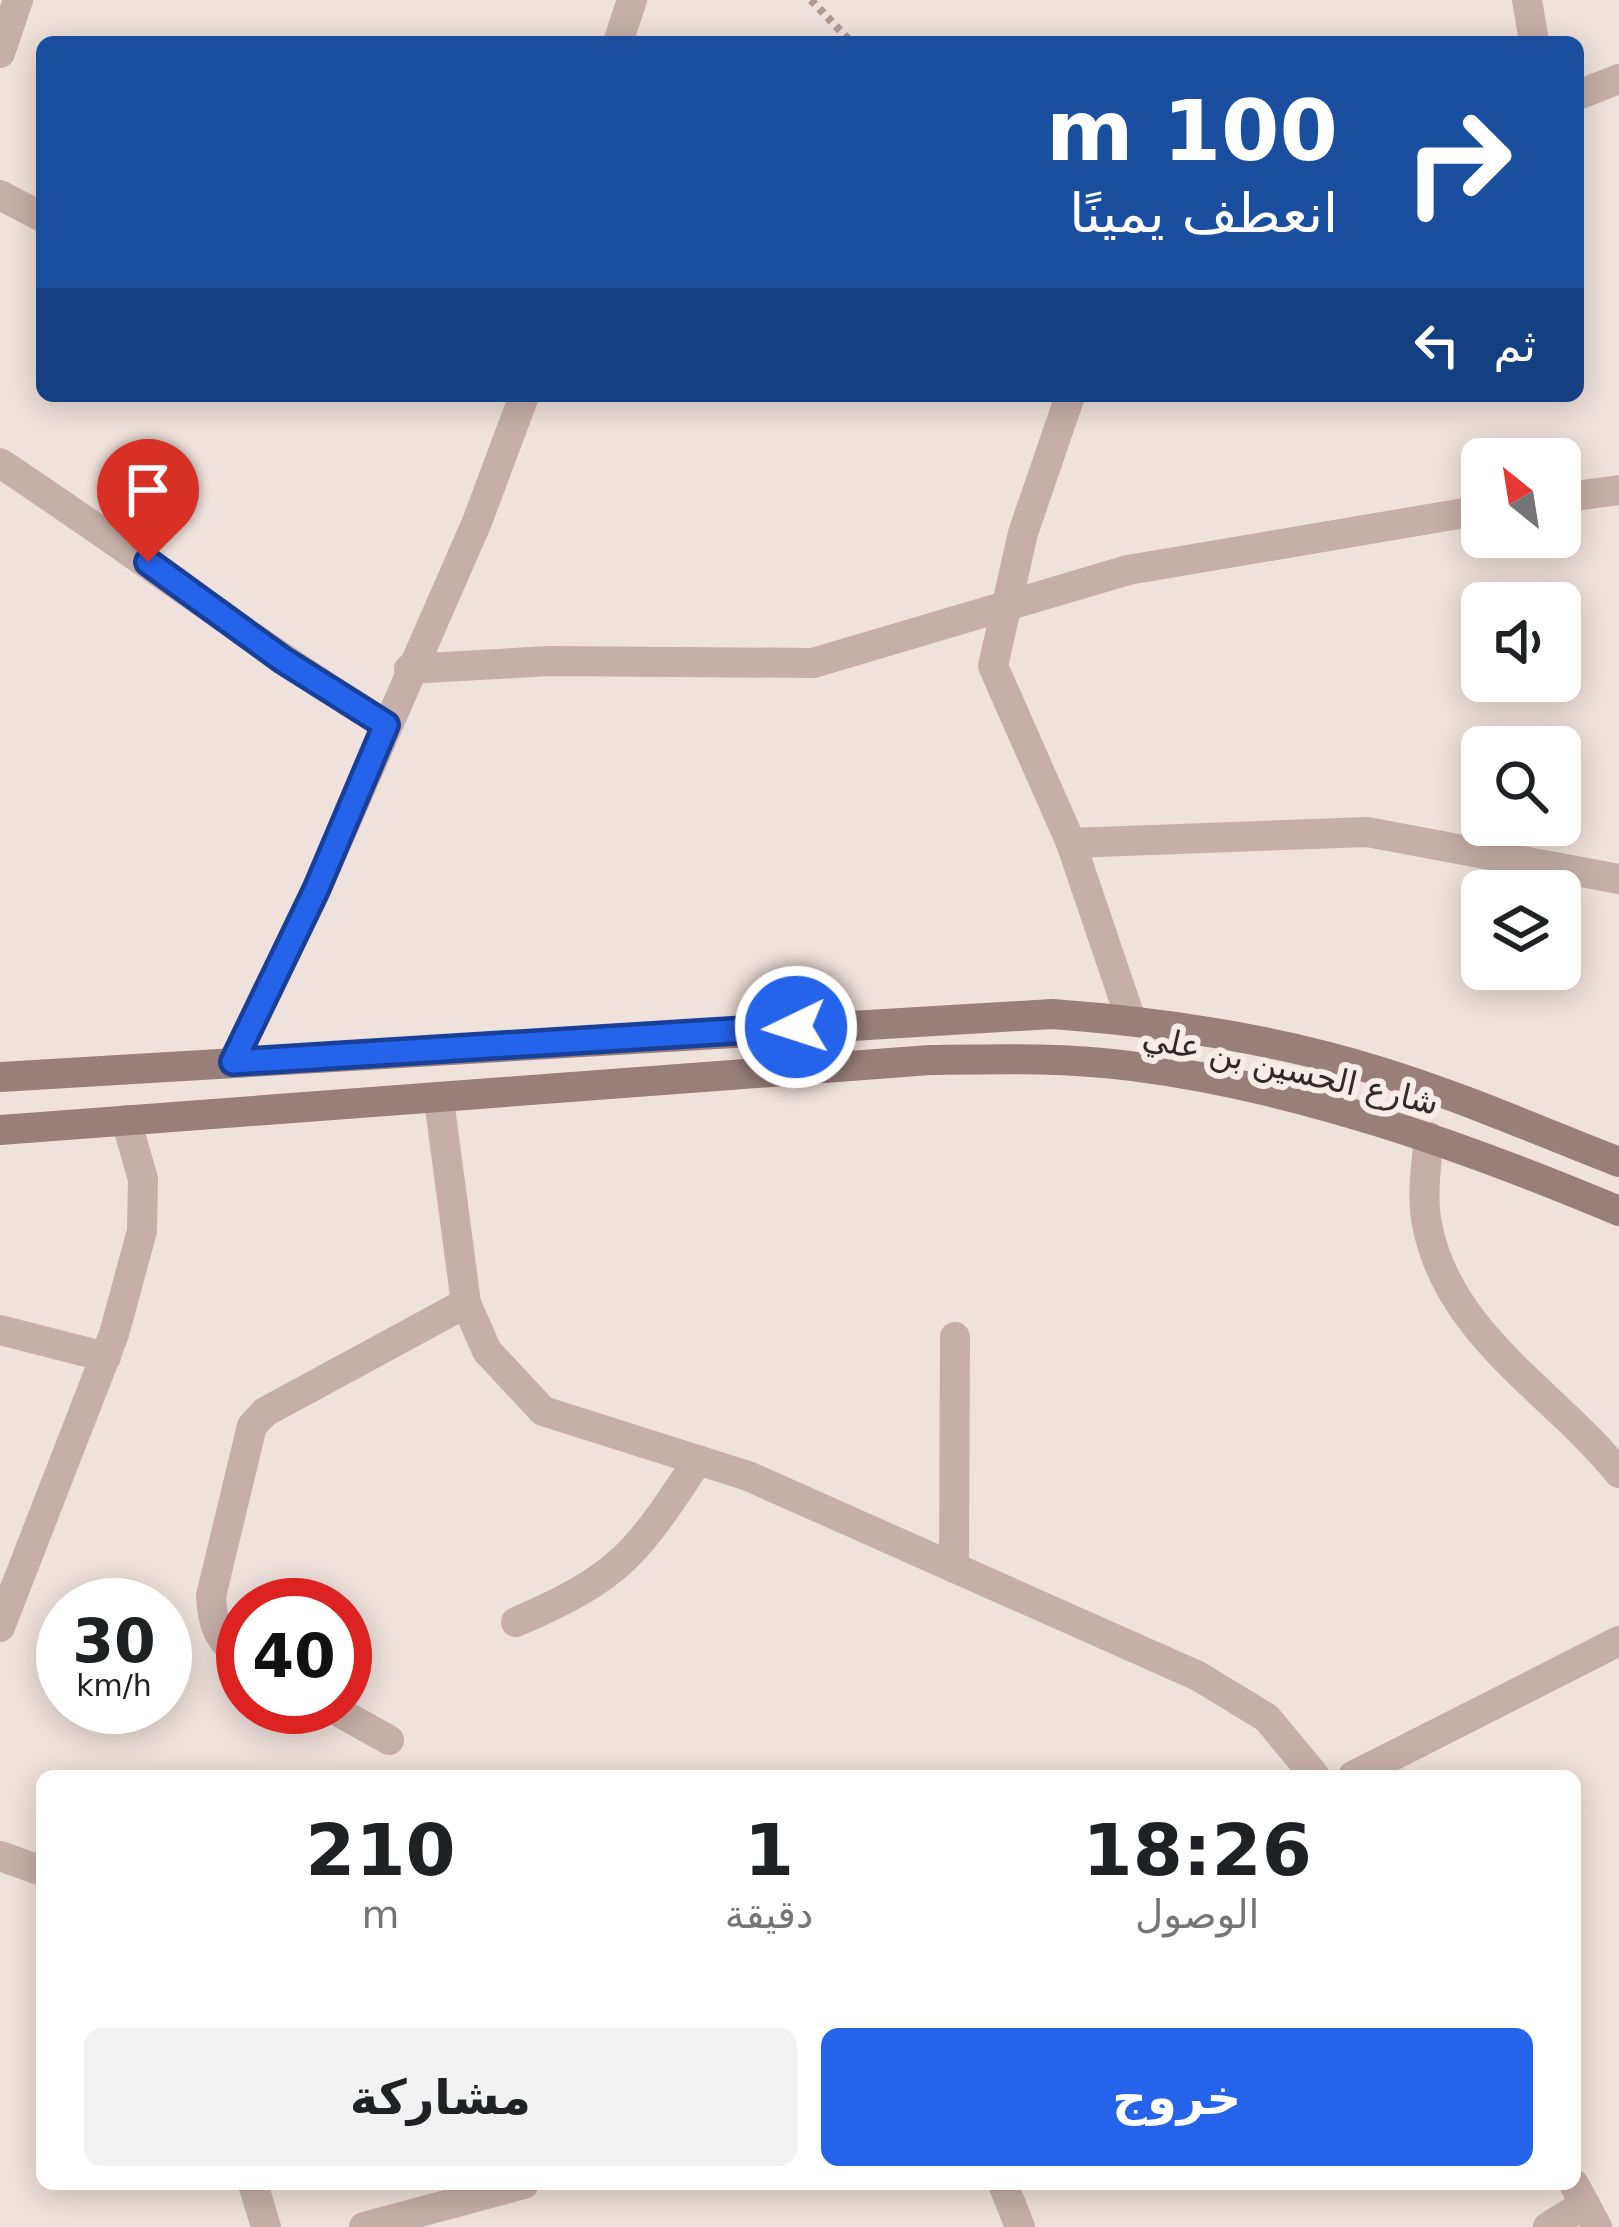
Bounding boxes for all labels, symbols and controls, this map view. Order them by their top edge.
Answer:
text: 100 m [1046,82,1338,180]
icon: right [1380,84,1536,240]
text: انعطف يمينًا [1069,182,1338,245]
icon: left [1404,312,1470,378]
text: ثم [1494,319,1536,372]
north arrow [1461,438,1581,558]
map controls [1461,438,1581,990]
pin [97,439,199,562]
icon: arrive [115,457,181,523]
button: sound [1461,582,1581,702]
button: search [1461,726,1581,846]
button: layers [1461,870,1581,990]
position arrow [733,964,859,1090]
street label: شارع الحسين بن علي [1139,1016,1443,1122]
speed limit sign: 40 [216,1578,372,1734]
text: 30 [72,1606,156,1676]
text: km/h [76,1668,152,1703]
text: 210 [305,1808,456,1892]
text: 1 [744,1808,794,1892]
text: 18:26 [1083,1808,1312,1892]
text: m [361,1892,399,1937]
text: دقيقة [725,1892,813,1937]
text: الوصول [1135,1892,1259,1937]
button: مشاركة [84,2028,797,2166]
button: خروج [821,2028,1533,2166]

